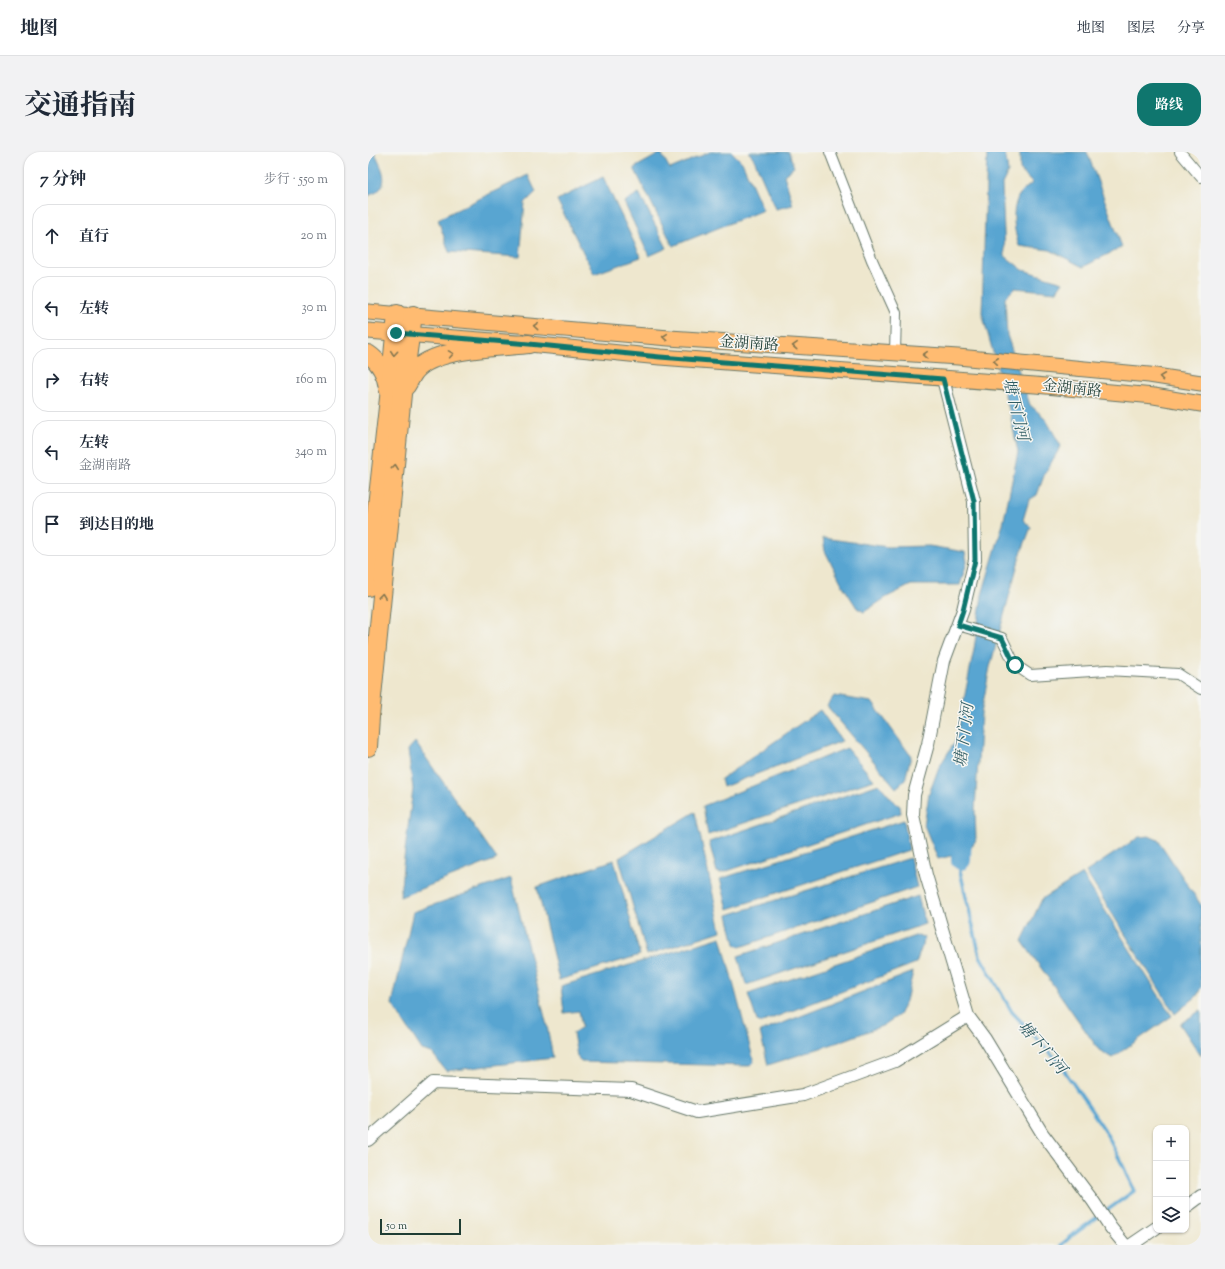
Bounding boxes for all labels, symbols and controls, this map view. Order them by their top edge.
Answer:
text: 地图 [20,16,58,43]
text: 地图 [1077,19,1105,39]
text: 图层 [1127,19,1155,39]
text: 分享 [1177,19,1205,39]
button: 路线 [1137,83,1201,126]
text: 交通指南 [24,87,136,127]
text: 7 分钟 [40,168,86,192]
text: 步行 · 550 m [264,171,328,189]
icon: ahead [41,225,63,247]
text: 直行 [79,227,109,248]
text: 20 m [301,227,327,245]
icon: left [41,297,63,319]
text: 左转 [79,299,109,320]
text: 30 m [301,299,327,317]
one-way arrow [533,322,539,331]
route end [387,324,405,342]
street label: 金湖南路 [718,332,780,357]
one-way arrow [662,333,668,342]
one-way arrow [792,342,798,351]
one-way arrow [389,350,398,356]
one-way arrow [447,350,454,359]
one-way arrow [922,350,928,359]
one-way arrow [993,356,999,365]
icon: right [41,369,63,391]
text: 右转 [79,371,109,392]
text: 160 m [296,371,327,389]
one-way arrow [1159,373,1166,382]
water label: 塘下门河 [996,376,1034,446]
street label: 金湖南路 [1041,376,1103,403]
text: 左转 [79,433,109,454]
icon: left [41,441,63,463]
text: 340 m [295,443,327,461]
text: 金湖南路 [79,457,131,475]
one-way arrow [390,464,399,470]
icon: arrive [41,513,63,535]
text: 到达目的地 [79,515,154,536]
one-way arrow [377,593,386,600]
route start [1006,656,1024,674]
water label: 塘下门河 [950,699,981,768]
water label: 塘下门河 [1011,1017,1073,1083]
map controls [1153,1125,1189,1233]
button: + [1153,1125,1189,1161]
button: − [1153,1161,1189,1197]
button: layers [1153,1197,1189,1233]
scale bar [380,1217,461,1236]
text: 50 m [386,1218,407,1234]

